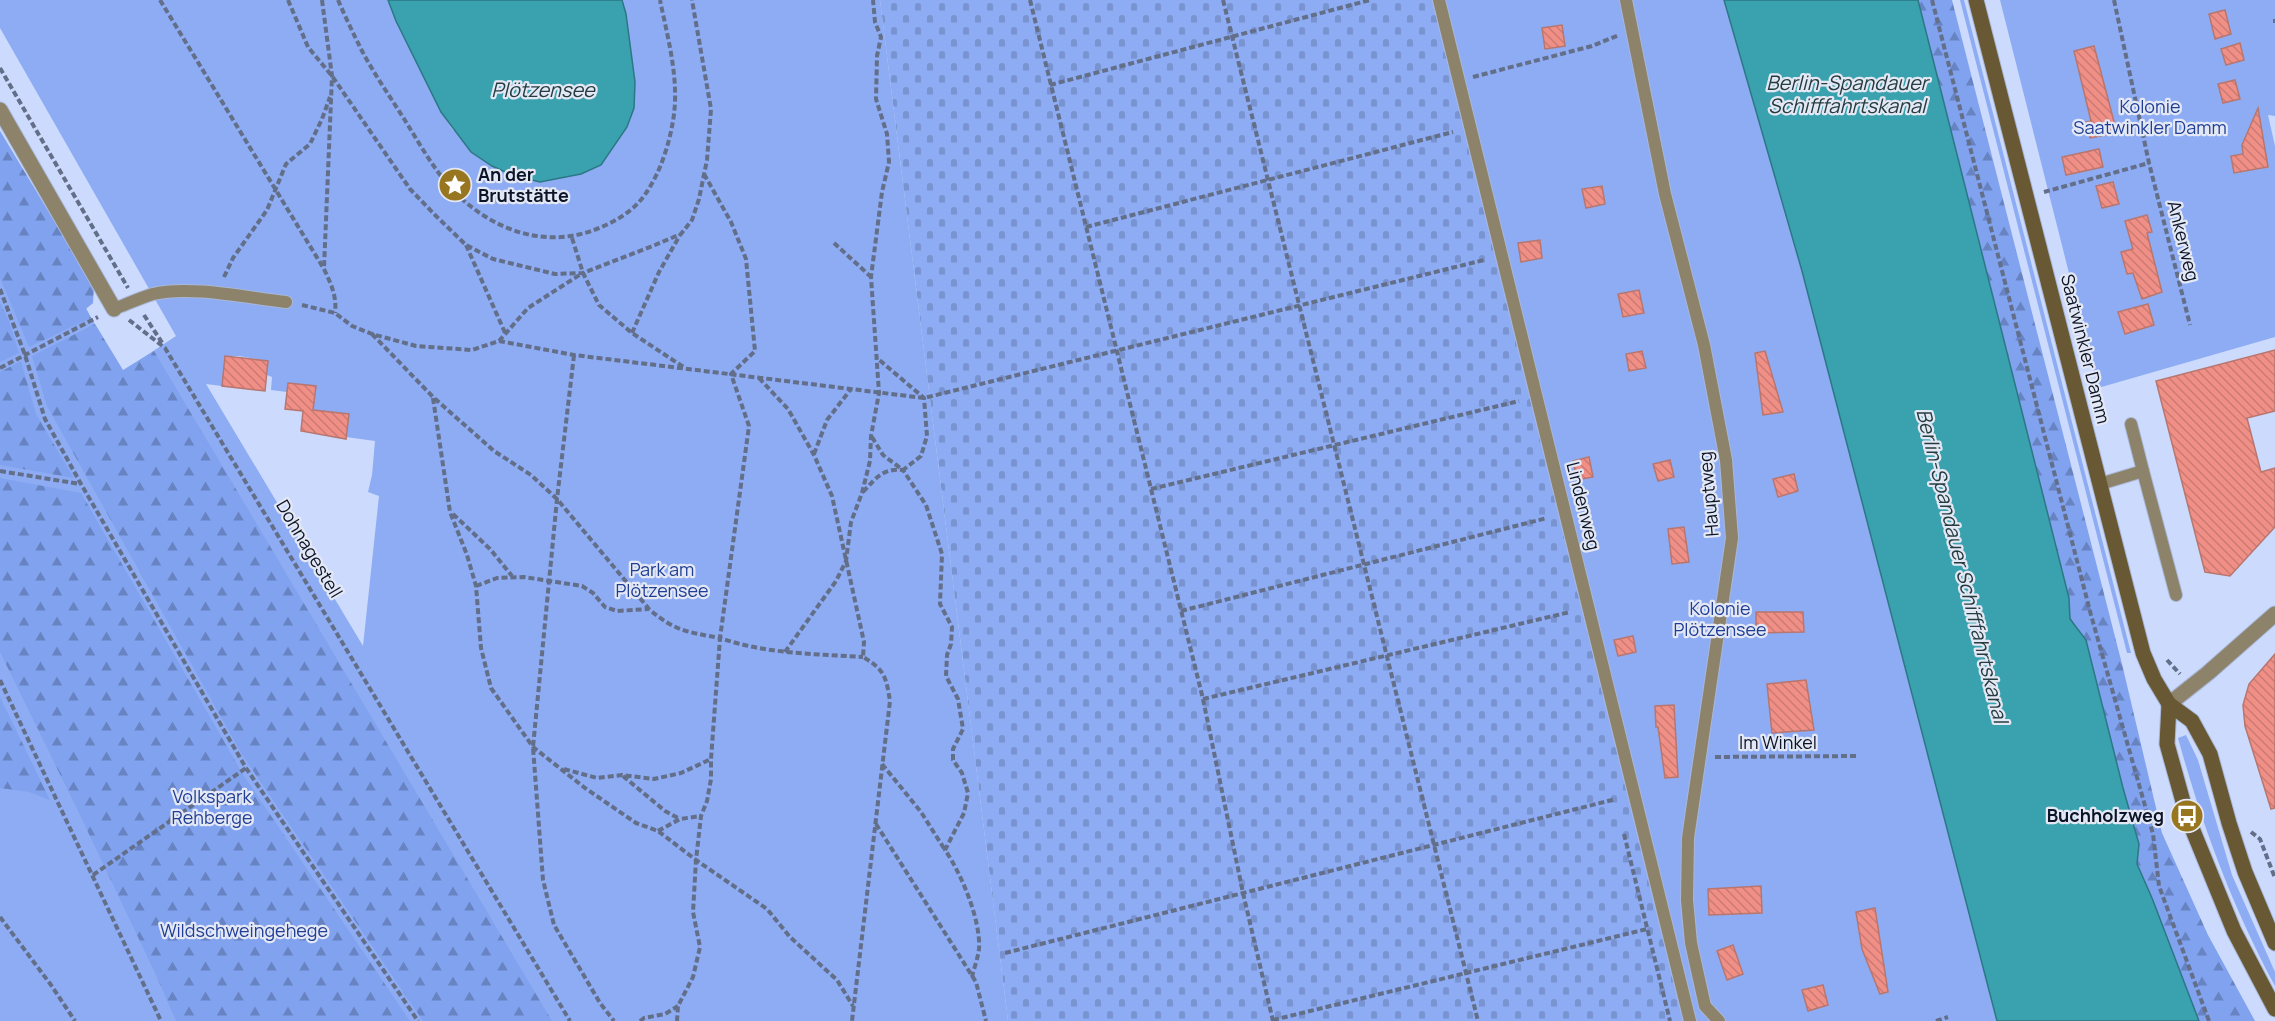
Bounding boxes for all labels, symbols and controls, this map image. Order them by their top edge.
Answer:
water label: Berlin-Spandauer Schifffahrtskanal [1766,69,1931,119]
water label: Plötzensee [491,76,596,103]
park label: Kolonie Saatwinkler Damm [2073,94,2227,139]
place label: An der Brutstätte [478,162,569,207]
place icon: An der Brutstätte [437,167,473,203]
street label: Ankerweg [2162,198,2206,284]
street label: Saatwinkler Damm [2056,271,2116,426]
water label: Berlin-Spandauer Schifffahrtskanal [1910,406,2015,728]
street label: Hauptweg [1692,450,1724,538]
street label: Lindenweg [1561,459,1607,552]
street label: Dohnagestell [271,495,349,602]
park label: Park am Plötzensee [615,557,709,602]
park label: Kolonie Plötzensee [1673,596,1767,641]
street label: Im Winkel [1739,730,1817,754]
park label: Volkspark Rehberge [171,784,253,829]
bus stop icon: Buchholzweg [2169,798,2205,834]
place label: Buchholzweg [2047,803,2164,827]
park label: Wildschweingehege [160,918,328,942]

